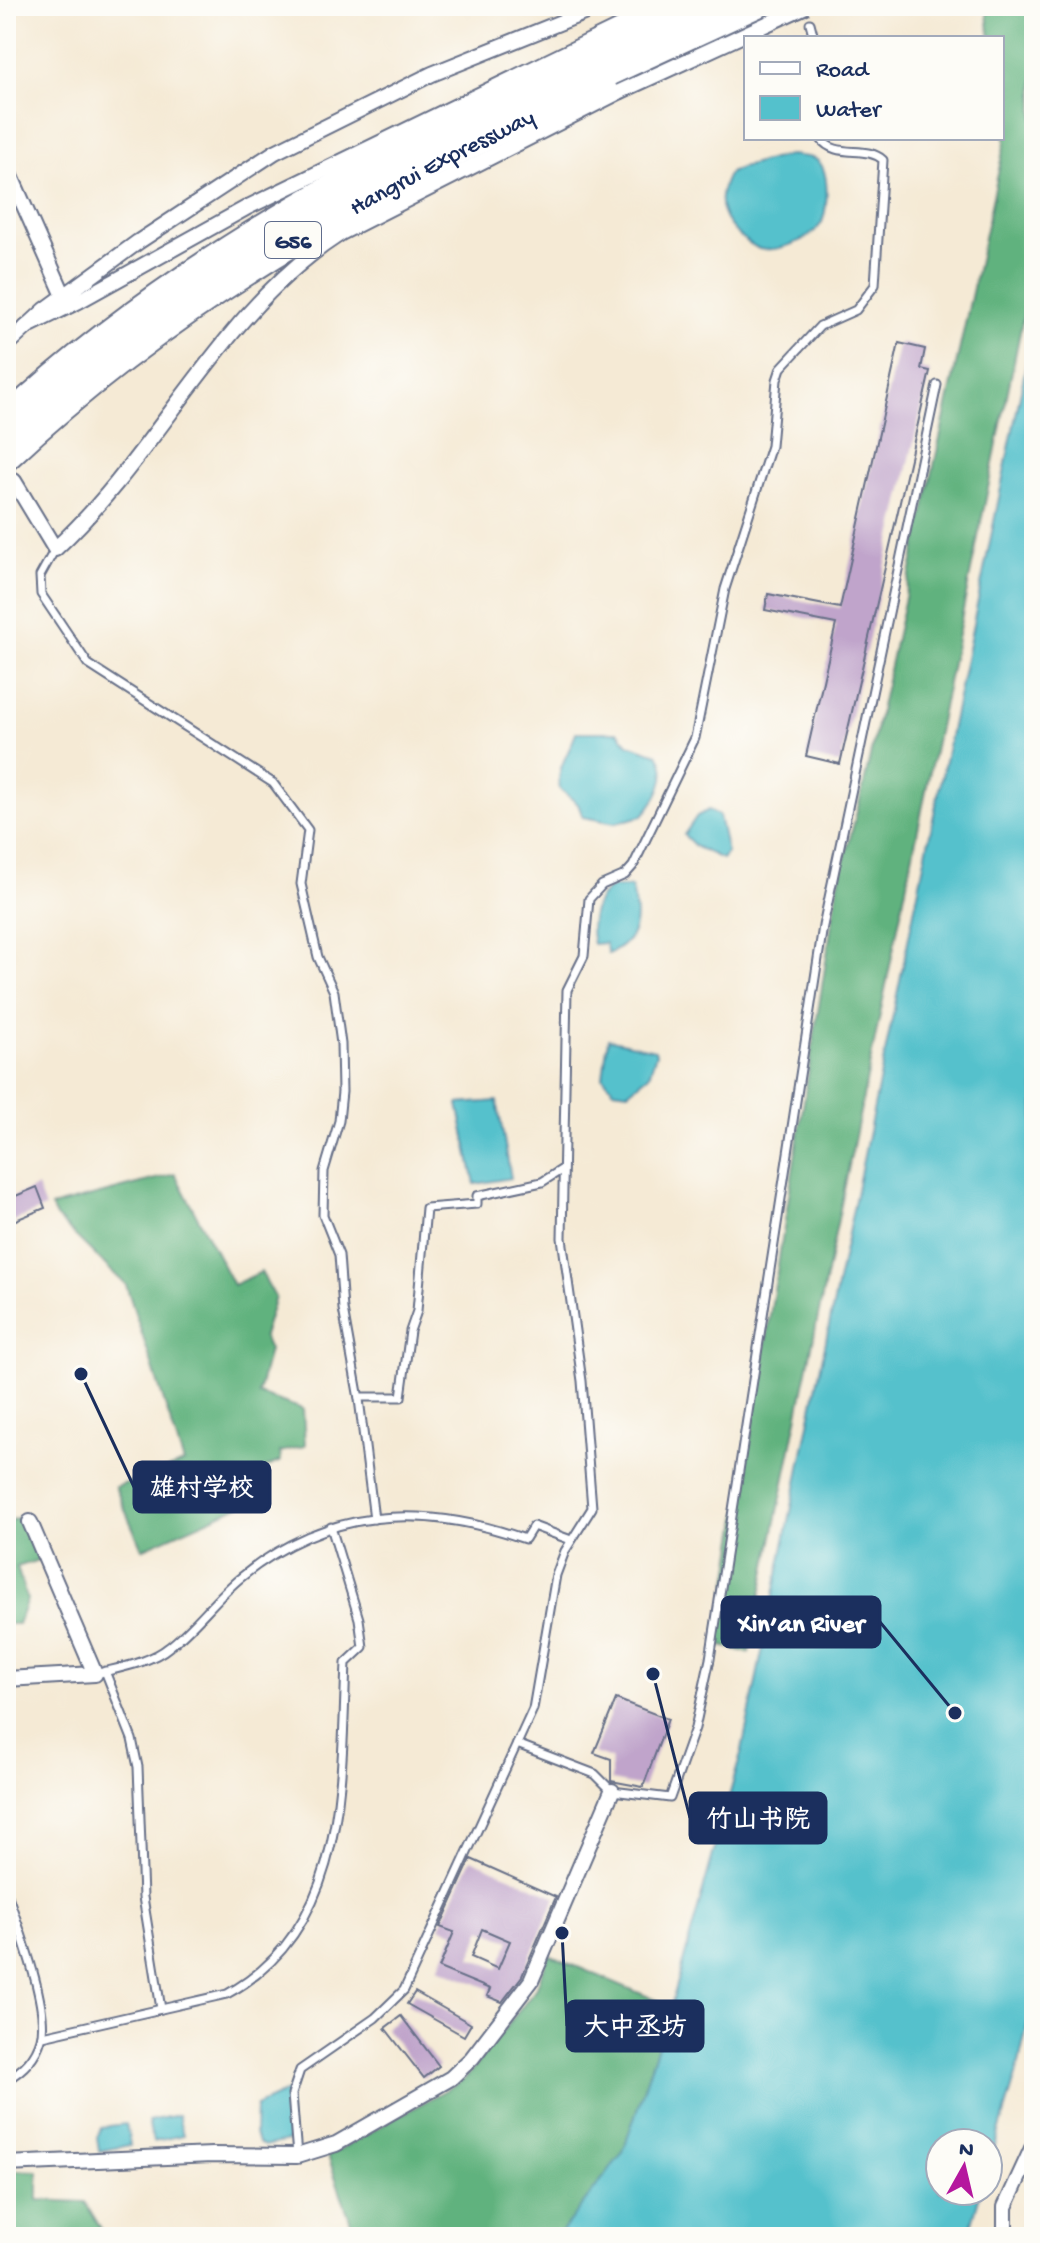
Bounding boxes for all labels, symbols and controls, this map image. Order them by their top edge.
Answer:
legend [744,36,1004,140]
text: Road [816,57,870,86]
text: Water [816,97,883,126]
street label: Hangrui Expressway [345,104,540,224]
road number: G56 [265,222,321,258]
callout: 雄村学校 [134,1462,270,1512]
text: 雄村学校 [150,1474,254,1507]
callout: Xin’an River [722,1597,880,1647]
text: Xin’an River [737,1611,867,1642]
callout: 竹山书院 [690,1793,826,1843]
text: 竹山书院 [706,1806,810,1838]
callout: 大中丞坊 [567,2001,703,2051]
text: 大中丞坊 [583,2013,687,2046]
north arrow [924,2127,1004,2207]
text: N [957,2137,975,2165]

